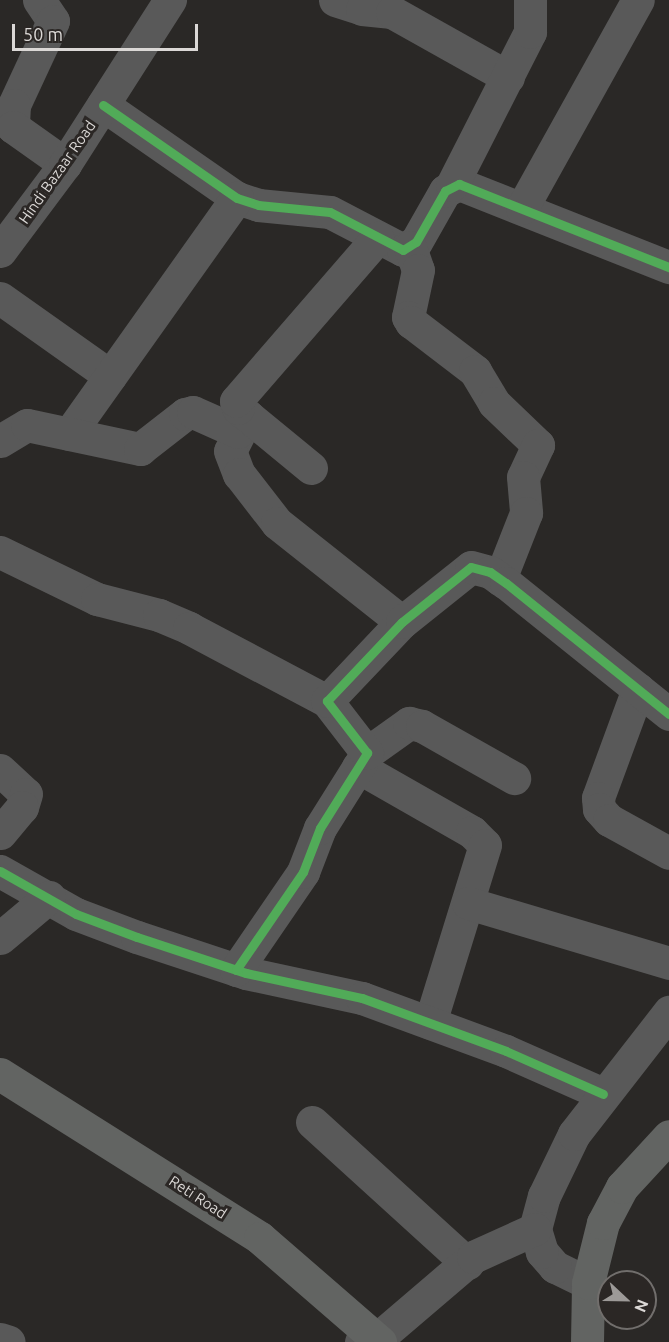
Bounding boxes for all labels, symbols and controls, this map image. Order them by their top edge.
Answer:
scale bar [15,12,201,50]
text: 50 m [23,24,63,44]
street label: Hindi Bazaar Road [15,117,99,227]
street label: Reti Road [166,1172,230,1222]
north arrow [597,1270,657,1330]
text: N [631,1297,652,1315]

